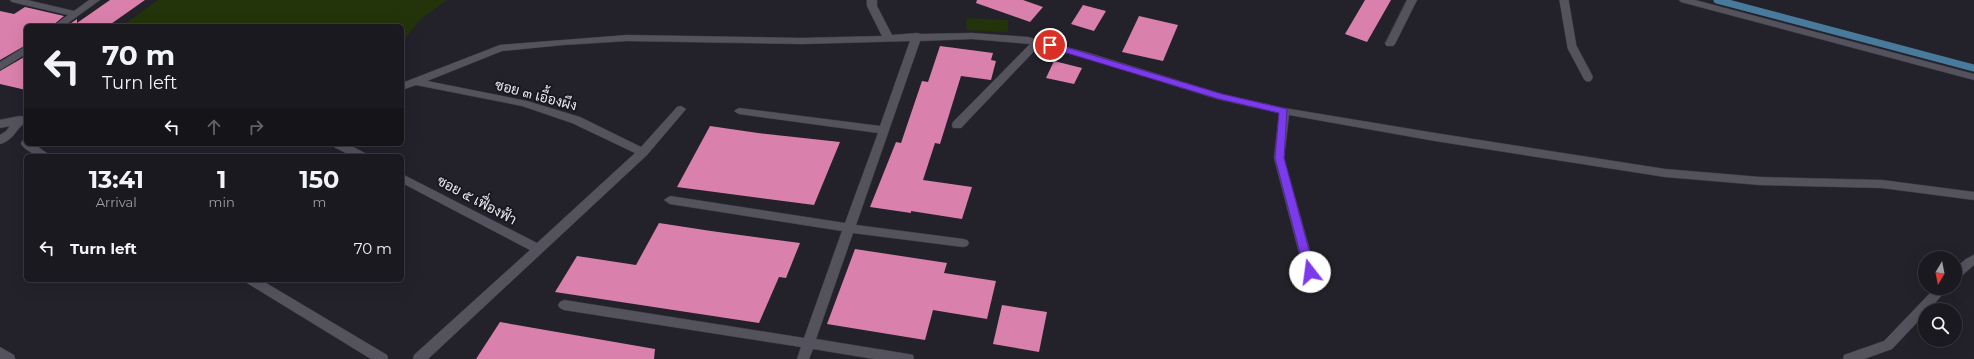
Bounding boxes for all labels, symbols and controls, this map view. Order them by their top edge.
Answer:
pin [1033,28,1067,62]
icon: arrive [1039,34,1061,56]
text: 70 m [102,38,175,72]
icon: left [36,40,88,92]
text: Turn left [102,72,177,94]
street label: ซอย ๓ เอื้องผึง [493,73,580,115]
icon: left [161,116,183,138]
icon: ahead [203,116,225,138]
icon: right [245,116,267,138]
text: 13:41 [89,165,144,194]
text: 1 [217,165,226,194]
text: 150 [299,165,339,194]
street label: ซอย ๕ เฟื่องฟ้า [434,169,521,228]
text: Arrival [96,194,137,210]
text: min [209,194,235,210]
text: m [312,194,326,210]
icon: left [36,237,58,259]
text: Turn left [70,239,137,258]
text: 70 m [354,239,392,258]
position arrow [1289,251,1331,293]
north arrow [1918,251,1962,295]
map controls [1918,251,1962,347]
button: search [1918,303,1962,347]

